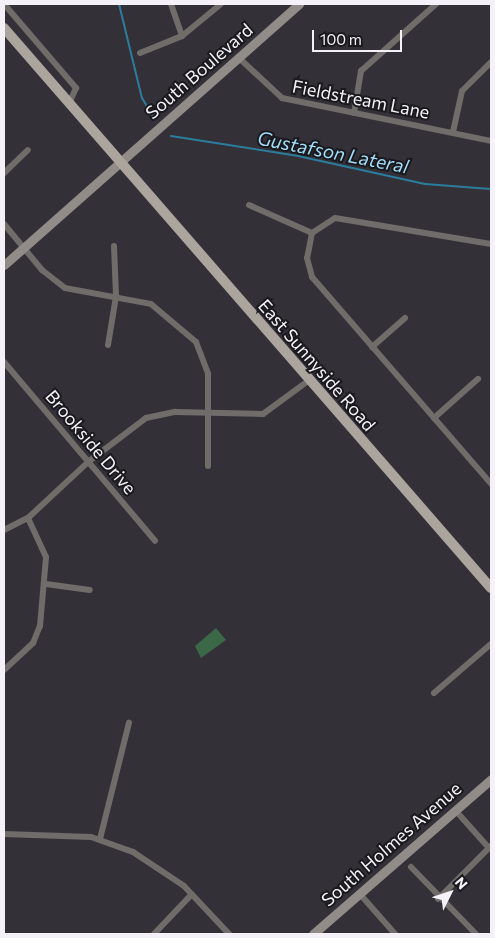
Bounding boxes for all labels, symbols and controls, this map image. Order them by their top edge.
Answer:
street label: South Boulevard [141,19,257,123]
scale bar [315,20,405,52]
text: 100 m [320,30,362,48]
street label: Fieldstream Lane [291,75,431,123]
water label: Gustafson Lateral [256,126,410,178]
street label: East Sunnyside Road [254,295,380,435]
street label: Brookside Drive [41,385,141,499]
street label: South Holmes Avenue [317,777,465,911]
north arrow [425,868,475,918]
text: N [452,873,472,892]

